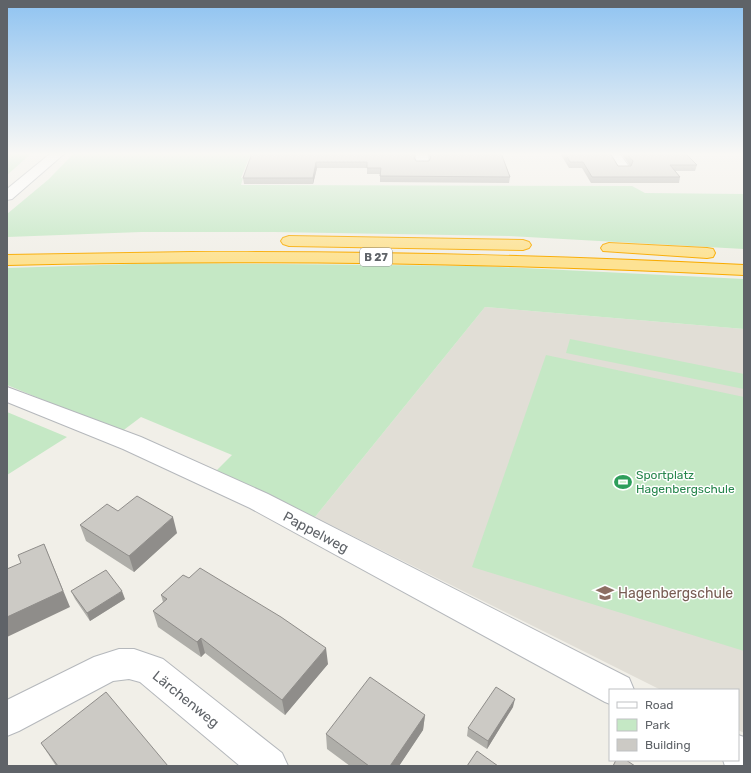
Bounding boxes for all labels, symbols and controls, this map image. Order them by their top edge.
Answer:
road number: B 27 [360,248,392,266]
place label: Sportplatz Hagenbergschule [636,468,735,496]
sports icon: Sportplatz Hagenbergschule [613,472,633,492]
street label: Pappelweg [280,508,351,557]
school or university icon: Hagenbergschule [595,583,615,603]
place label: Hagenbergschule [618,585,733,602]
street label: Lärchenweg [149,667,222,731]
legend [609,689,739,761]
text: Road [645,698,673,712]
text: Park [645,718,671,732]
text: Building [645,738,691,752]

